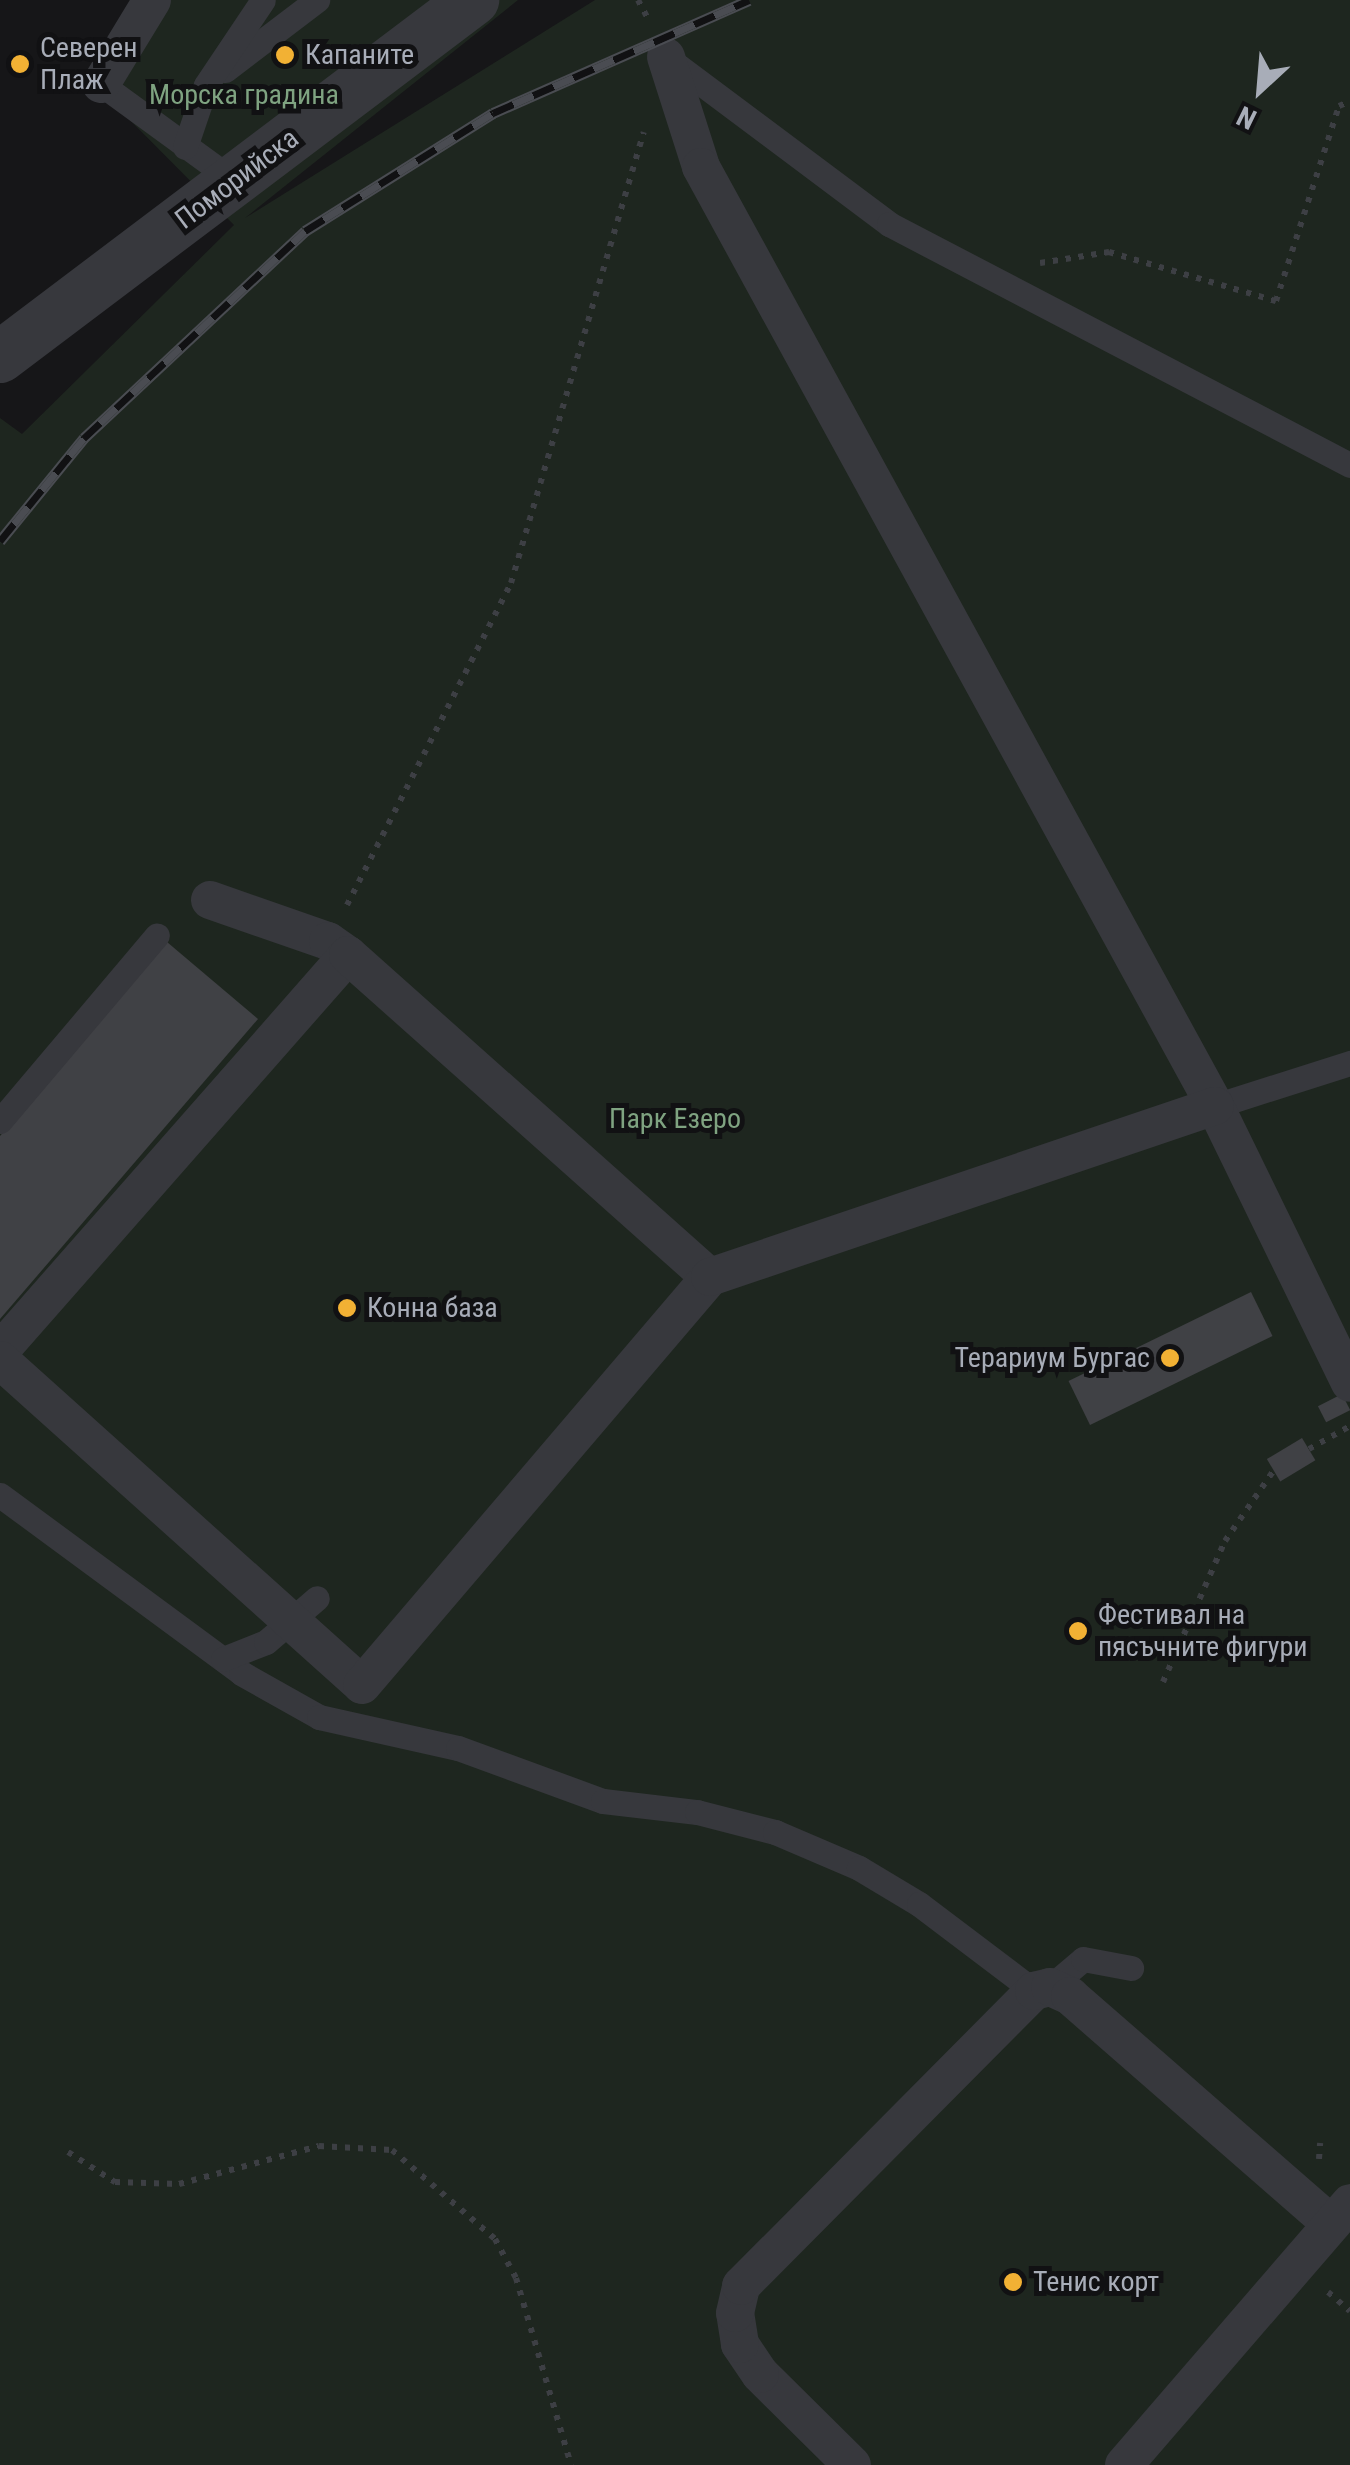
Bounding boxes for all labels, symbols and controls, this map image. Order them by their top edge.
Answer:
place label: Северен Плаж [40,31,137,97]
place label: Капаните [305,38,414,72]
north arrow [1210,40,1310,140]
marker: Капаните [274,44,296,66]
marker: Северен Плаж [9,53,31,75]
park label: Морска градина [149,78,339,112]
text: N [1232,99,1262,136]
street label: Поморийска [169,122,305,236]
park label: Парк Езеро [609,1102,741,1136]
place label: Конна база [367,1291,498,1325]
marker: Конна база [336,1297,358,1319]
place label: Терариум Бургас [955,1341,1150,1375]
marker: Терариум Бургас [1159,1347,1181,1369]
place label: Фестивал на пясъчните фигури [1098,1598,1308,1664]
marker: Фестивал на пясъчните фигури [1067,1620,1089,1642]
place label: Тенис корт [1033,2265,1159,2299]
marker: Тенис корт [1002,2271,1024,2293]

